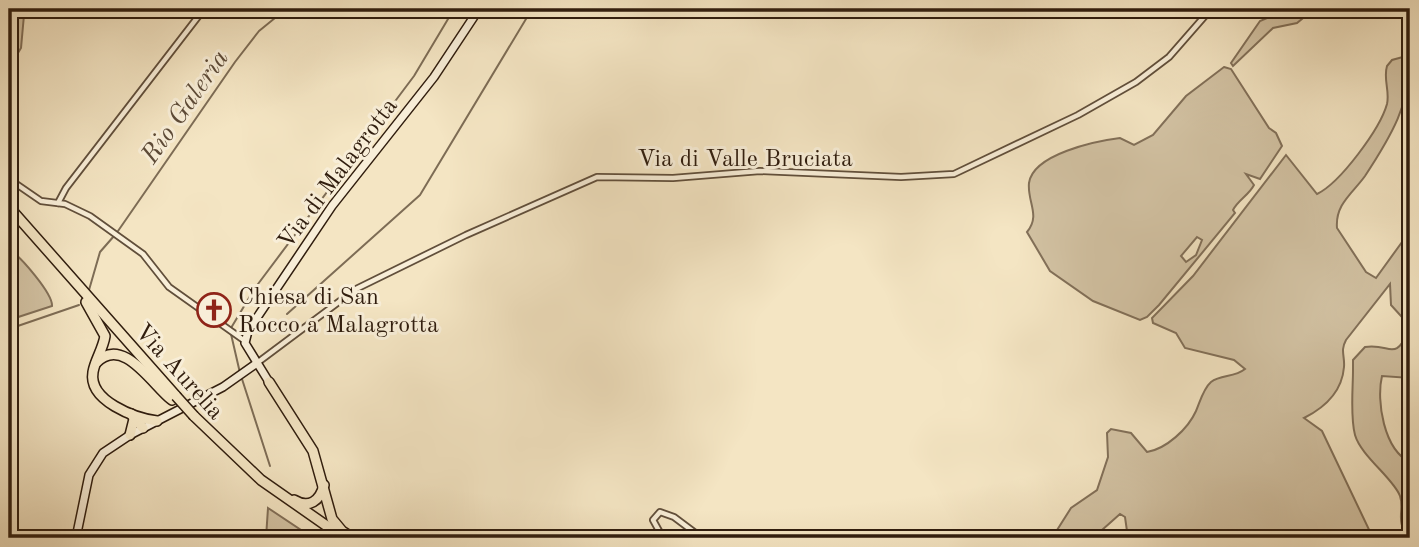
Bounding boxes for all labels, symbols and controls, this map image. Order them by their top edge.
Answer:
water label: Rio Galeria [137,46,234,169]
street label: Via di Malagrotta [274,94,403,254]
street label: Via di Valle Bruciata [637,148,853,172]
place label: Chiesa di San Rocco a Malagrotta [238,286,439,338]
church icon: Chiesa di San Rocco a Malagrotta [195,291,233,329]
street label: Via Aurelia [130,320,227,425]

